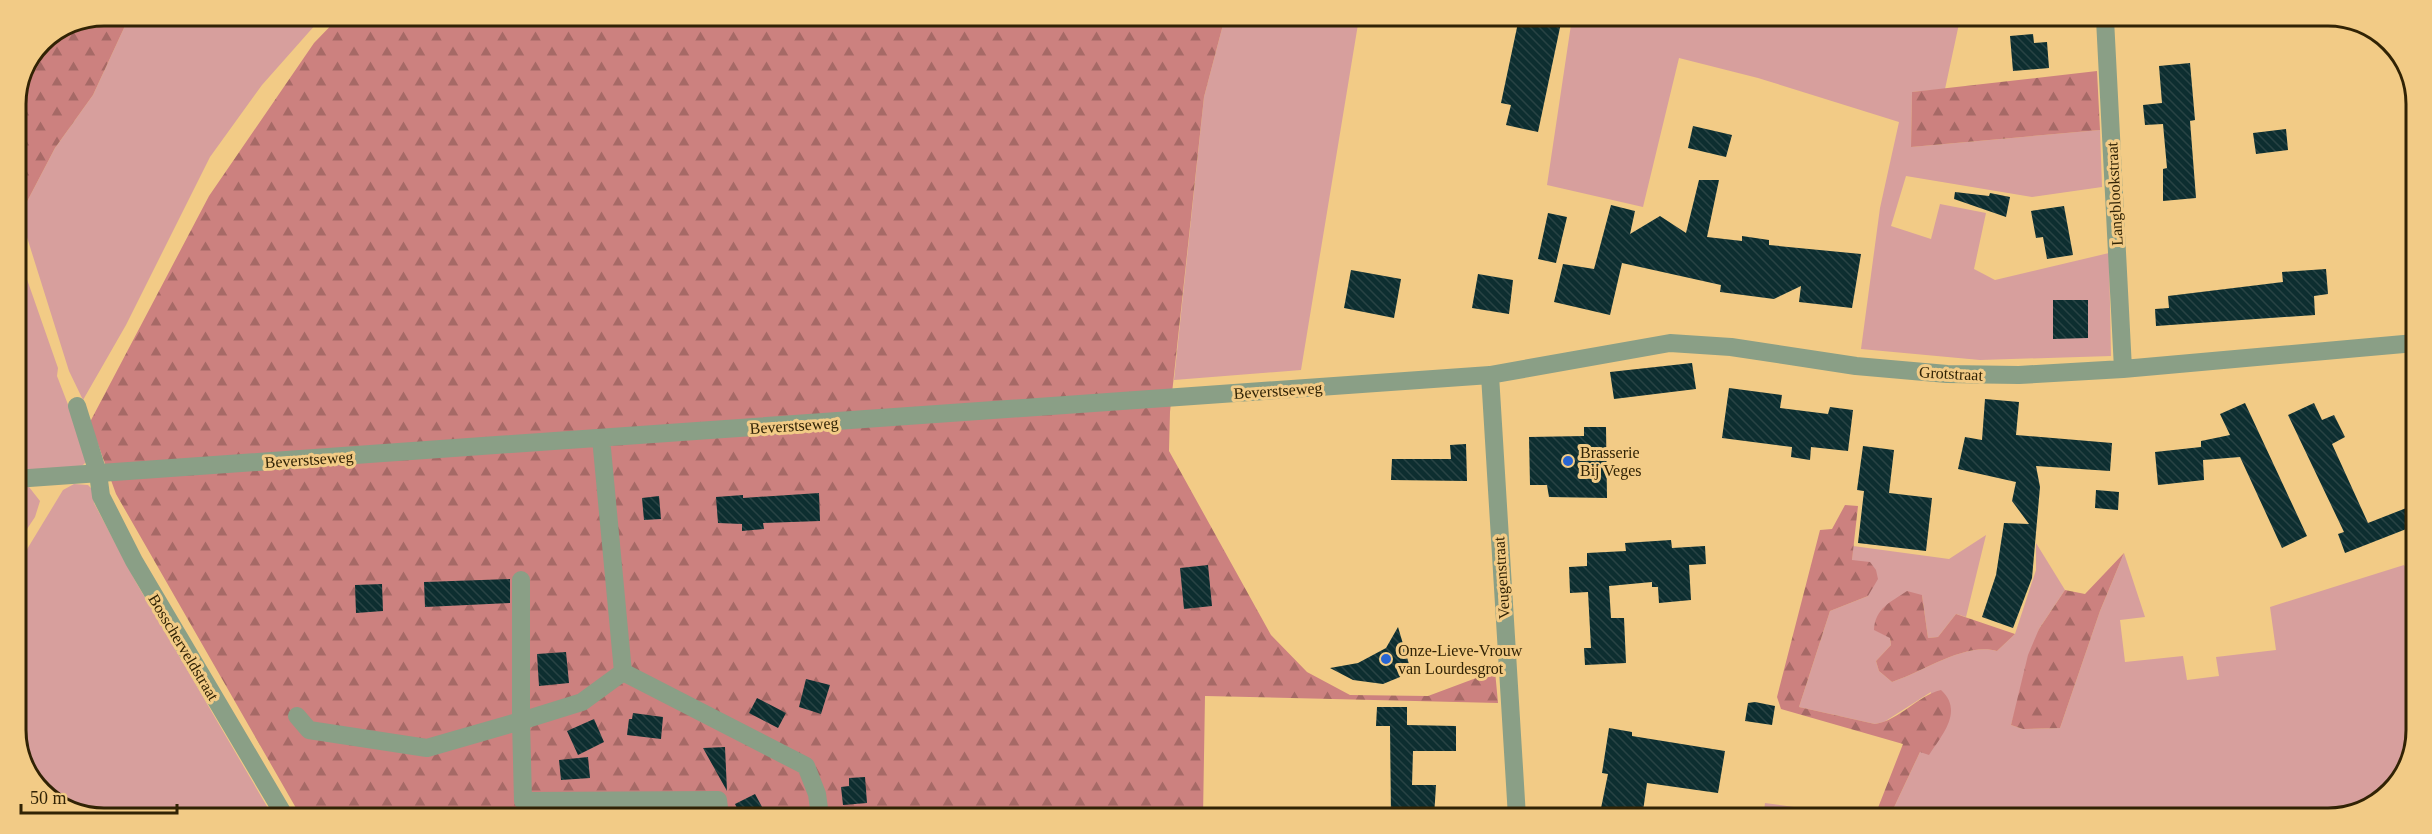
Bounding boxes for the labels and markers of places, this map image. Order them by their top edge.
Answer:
place label: Brasserie Bij Veges [1580,444,1641,480]
marker: Brasserie Bij Veges [1561,454,1575,468]
place label: Onze-Lieve-Vrouw van Lourdesgrot [1398,642,1523,678]
marker: Onze-Lieve-Vrouw van Lourdesgrot [1379,652,1393,666]

